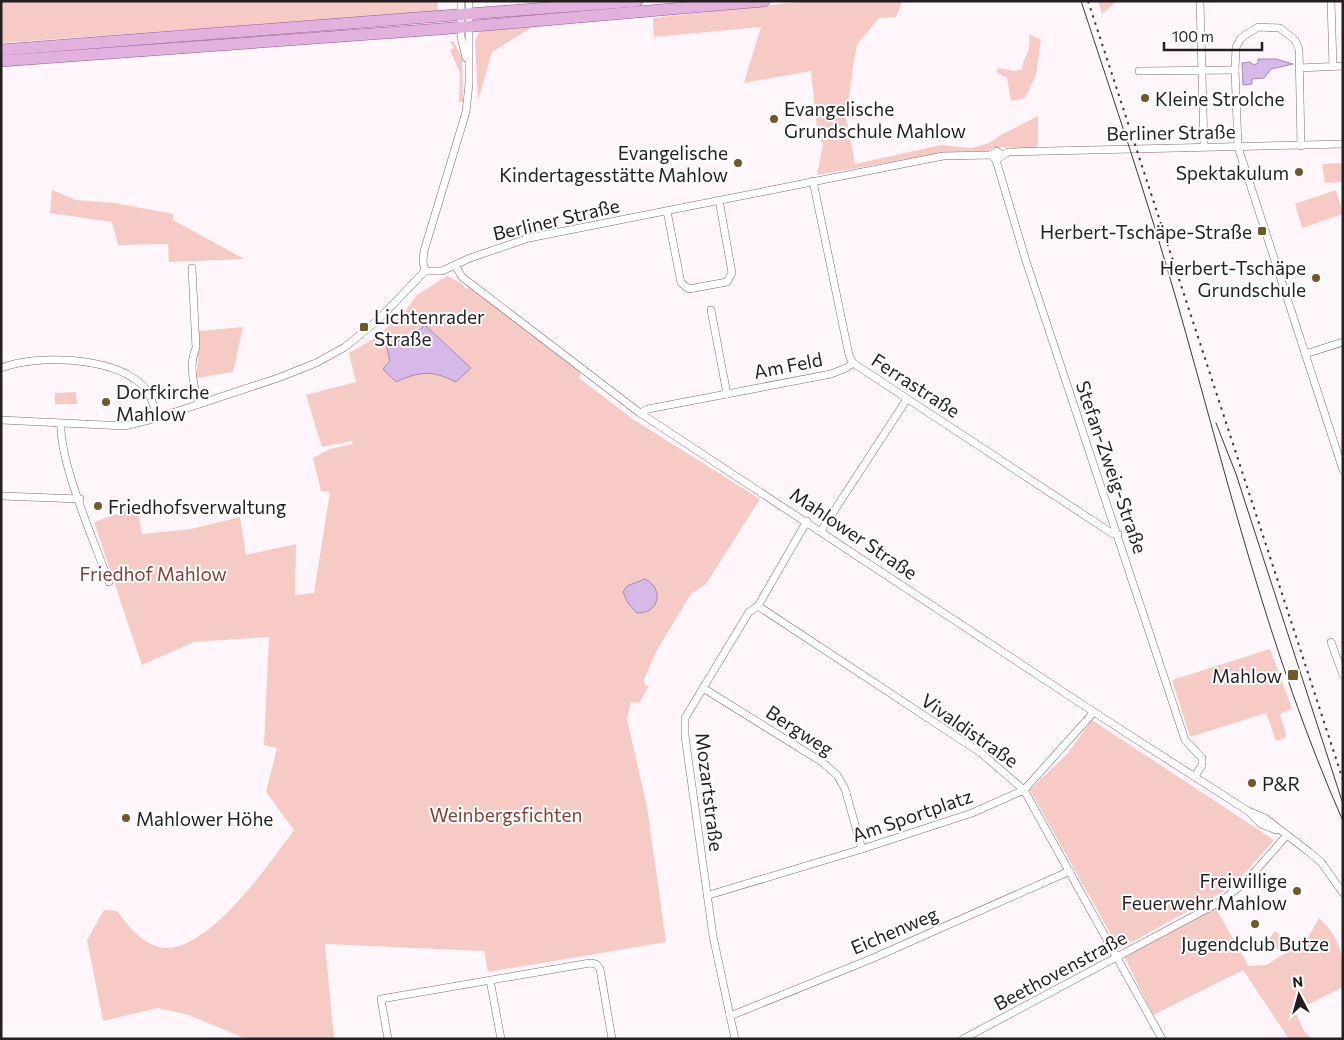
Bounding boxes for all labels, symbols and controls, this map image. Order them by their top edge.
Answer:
scale bar [1164,20,1262,52]
text: 100 m [1172,27,1214,45]
place label: Kleine Strolche [1155,87,1285,110]
marker: Kleine Strolche [1139,92,1151,104]
place label: Evangelische Grundschule Mahlow [784,97,966,142]
marker: Evangelische Grundschule Mahlow [768,113,780,125]
street label: Berliner Straße [1106,119,1236,145]
place label: Evangelische Kindertagesstätte Mahlow [499,141,728,186]
marker: Evangelische Kindertagesstätte Mahlow [732,157,744,169]
place label: Spektakulum [1176,161,1289,184]
marker: Spektakulum [1293,166,1305,178]
street label: Berliner Straße [490,193,622,245]
place label: Herbert-Tschäpe-Straße [1040,220,1252,243]
marker: Herbert-Tschäpe-Straße [1256,225,1268,237]
place label: Herbert-Tschäpe Grundschule [1160,256,1306,301]
marker: Herbert-Tschäpe Grundschule [1310,272,1322,284]
place label: Lichtenrader Straße [374,305,485,350]
marker: Lichtenrader Straße [358,321,370,333]
street label: Am Feld [752,347,824,383]
street label: Ferrastraße [868,348,964,422]
street label: Stefan-Zweig-Straße [1072,378,1152,556]
place label: Dorfkirche Mahlow [116,380,209,425]
marker: Dorfkirche Mahlow [100,396,112,408]
street label: Mahlower Straße [786,482,922,584]
place label: Friedhofsverwaltung [108,495,286,518]
marker: Friedhofsverwaltung [92,500,104,512]
park label: Friedhof Mahlow [79,562,227,585]
place label: Mahlow [1212,664,1282,687]
marker: Mahlow [1286,668,1300,682]
street label: Vivaldistraße [917,688,1023,772]
street label: Bergweg [762,700,838,760]
street label: Mozartstraße [691,731,729,853]
place label: P&R [1262,772,1301,795]
marker: P&R [1246,777,1258,789]
street label: Am Sportplatz [849,784,975,846]
park label: Weinbergsfichten [430,803,582,826]
place label: Mahlower Höhe [136,807,273,830]
marker: Mahlower Höhe [120,812,132,824]
place label: Freiwillige Feuerwehr Mahlow [1121,869,1287,914]
marker: Freiwillige Feuerwehr Mahlow [1291,885,1303,897]
street label: Eichenweg [847,901,941,959]
marker: Jugendclub Butze [1249,918,1261,930]
street label: Beethovenstraße [990,925,1130,1015]
place label: Jugendclub Butze [1181,932,1329,955]
north arrow [1274,970,1324,1020]
text: N [1291,973,1304,991]

